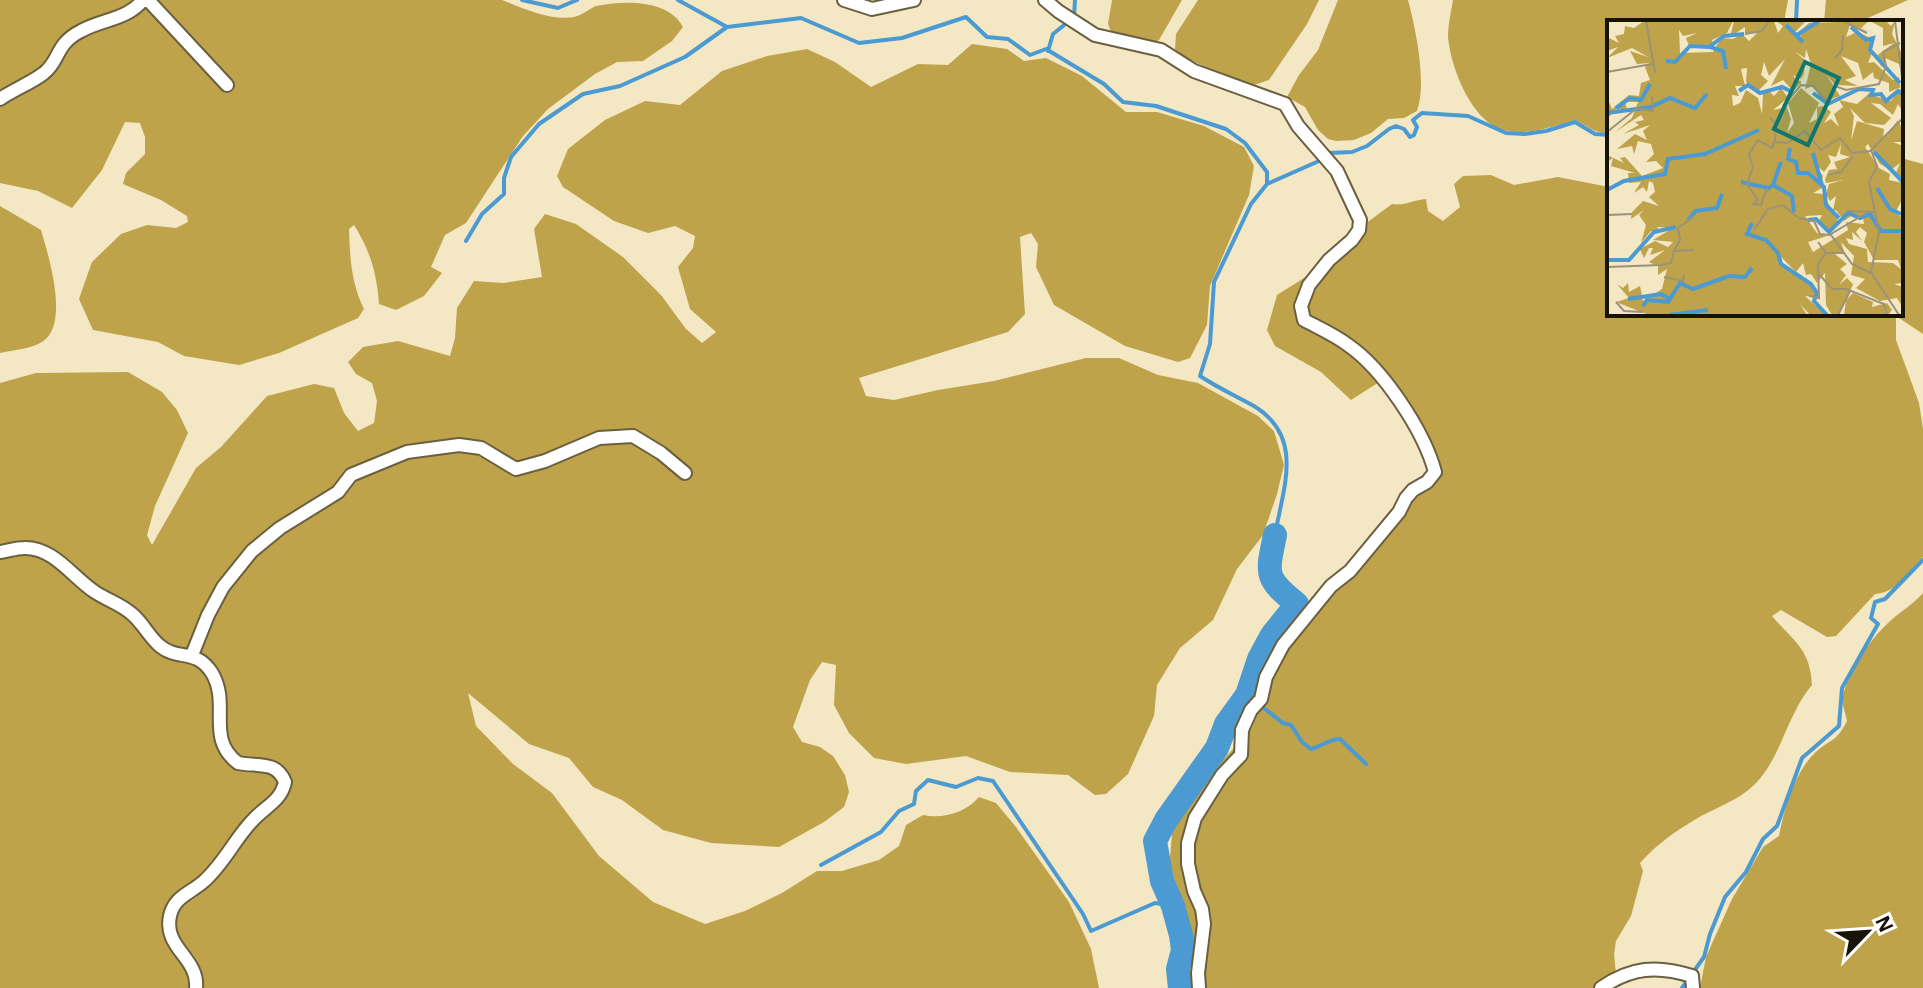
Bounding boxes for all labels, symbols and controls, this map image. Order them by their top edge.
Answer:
inset map [1607,20,1903,316]
north arrow [1827,892,1907,972]
text: N [1871,912,1897,936]

